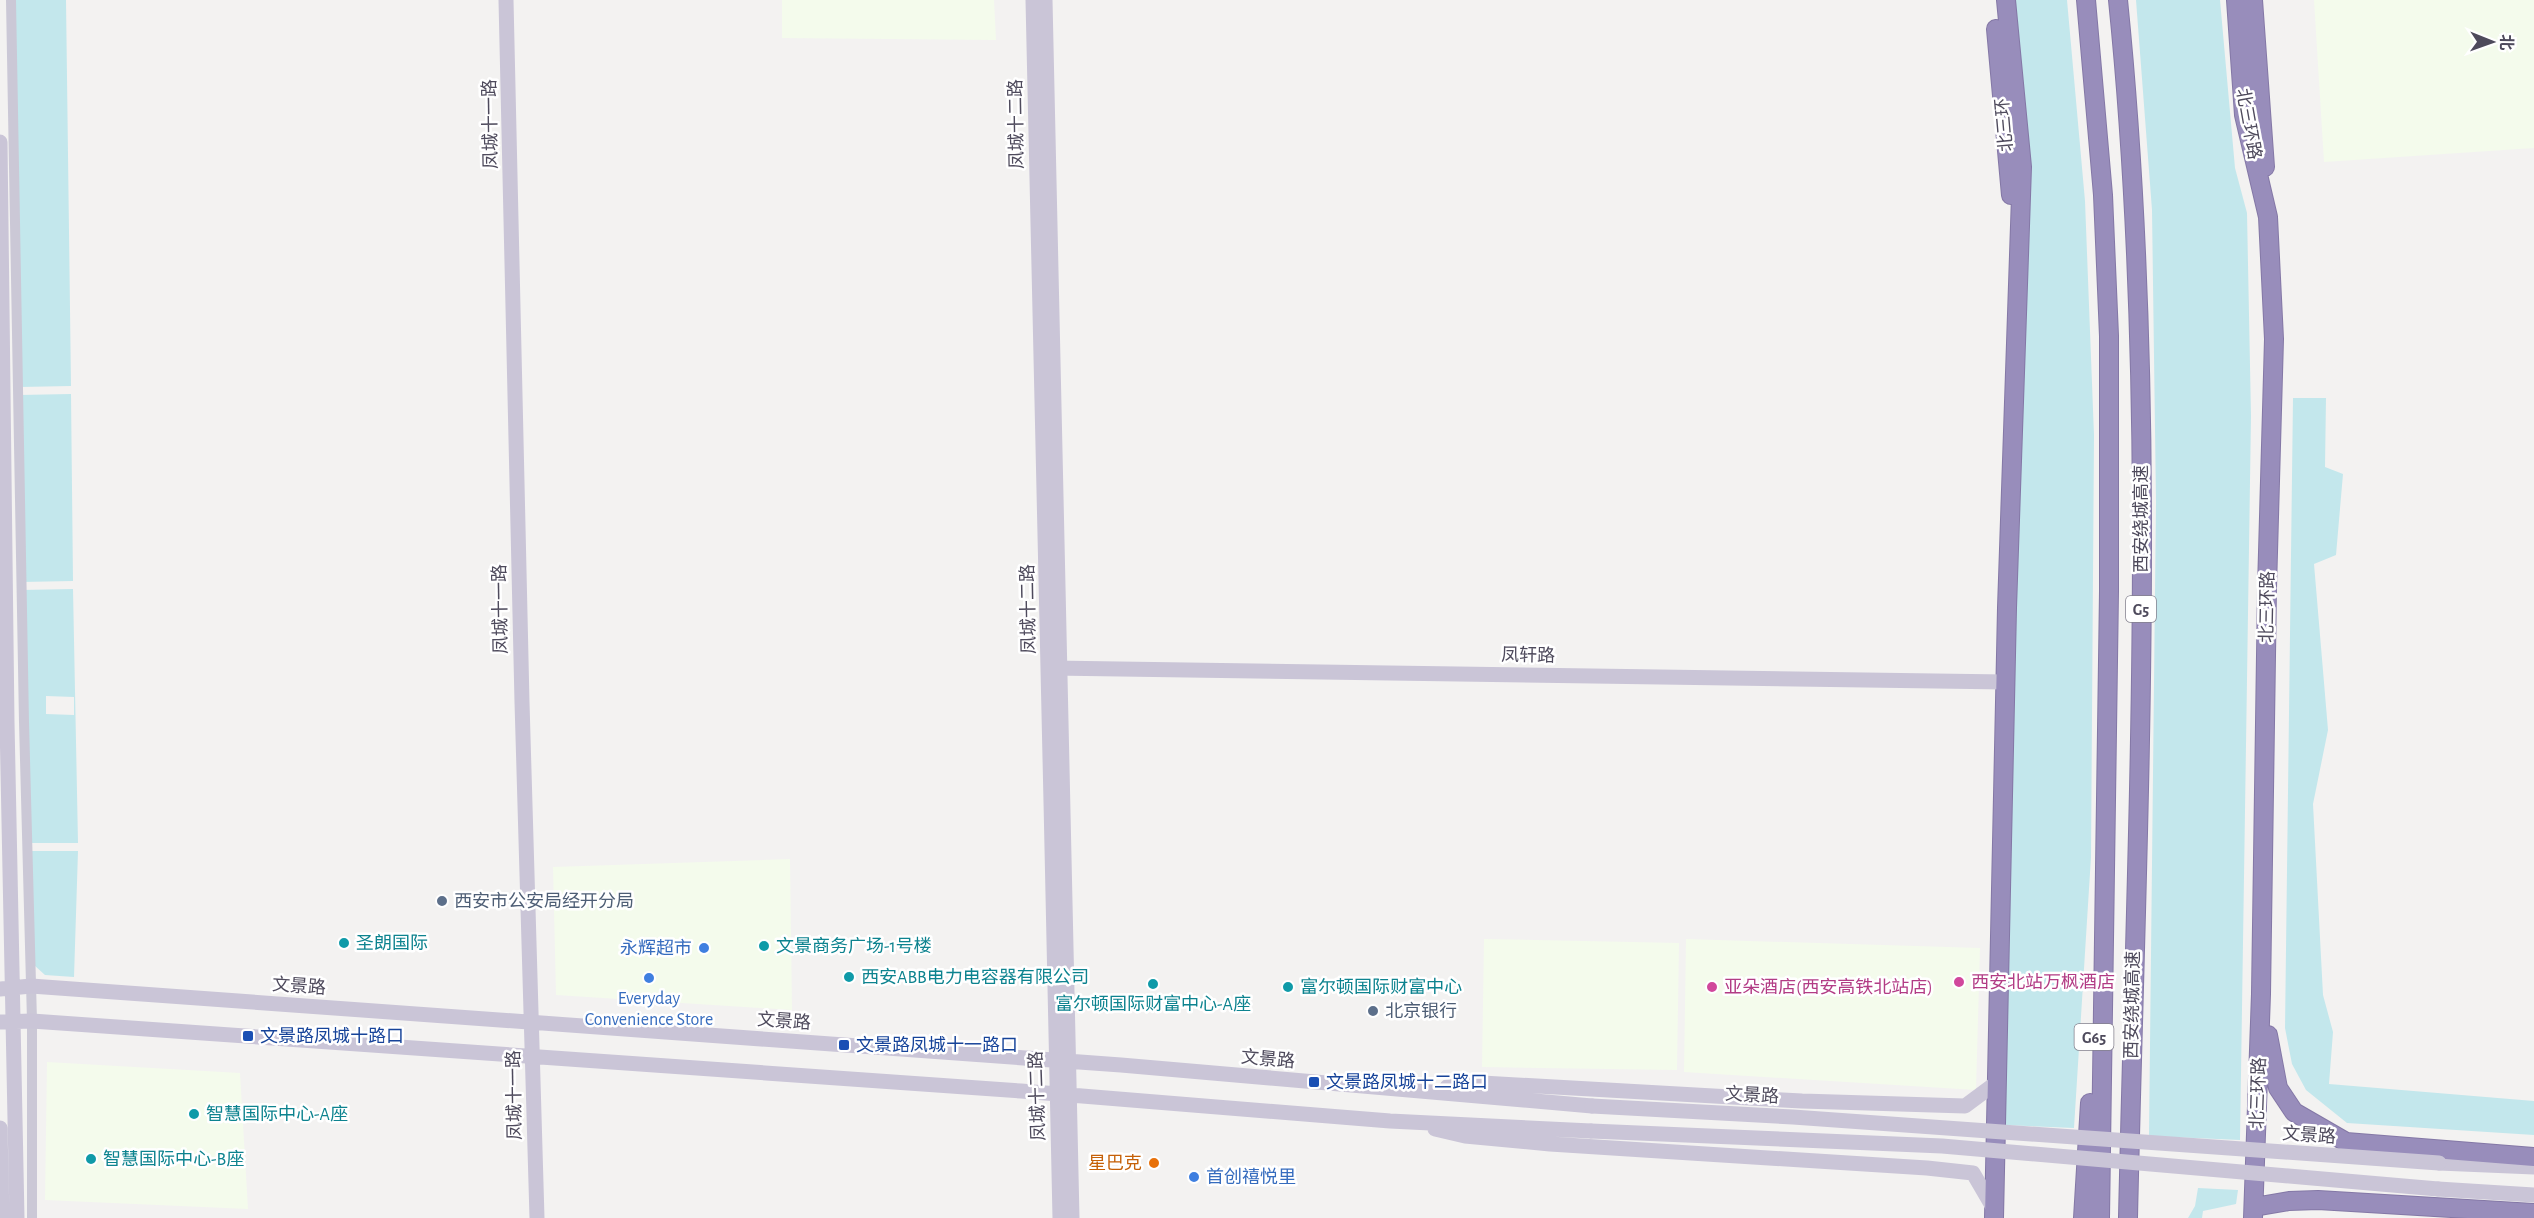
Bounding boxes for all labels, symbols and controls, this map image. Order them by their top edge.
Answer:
north arrow [2462,12,2522,72]
text: 北 [2498,34,2515,50]
street label: 凤城十一路 [479,79,501,169]
street label: 凤城十二路 [1005,79,1027,169]
street label: 北三环路 [2233,87,2265,161]
street label: 北三环 [1993,97,2016,153]
street label: 西安绕城高速 [2131,465,2151,573]
street label: 凤城十一路 [489,564,511,654]
street label: 凤城十二路 [1017,564,1039,654]
street label: 北三环路 [2256,571,2278,643]
road number: G5 [2126,596,2156,622]
street label: 凤轩路 [1501,645,1555,665]
place label: 西安市公安局经开分局 [454,891,634,911]
marker: 西安市公安局经开分局 [435,894,449,908]
place label: 圣朗国际 [356,934,428,953]
marker: 圣朗国际 [337,936,351,950]
place label: 文景商务广场-1号楼 [776,936,932,956]
place label: 永辉超市 [620,938,692,958]
marker: 文景商务广场-1号楼 [757,939,771,953]
marker: 永辉超市 [697,941,711,955]
street label: 西安绕城高速 [2121,951,2143,1059]
place label: 西安ABB电力电容器有限公司 [861,967,1089,987]
marker: 西安ABB电力电容器有限公司 [842,970,856,984]
marker: Everyday Convenience Store [642,971,656,985]
place label: 西安北站万枫酒店 [1971,972,2115,992]
street label: 文景路 [271,974,327,998]
marker: 西安北站万枫酒店 [1952,975,1966,989]
marker: 富尔顿国际财富中心-A座 [1146,977,1160,991]
place label: 富尔顿国际财富中心 [1300,977,1462,997]
place label: 亚朵酒店(西安高铁北站店) [1724,977,1933,997]
marker: 富尔顿国际财富中心 [1281,980,1295,994]
marker: 亚朵酒店(西安高铁北站店) [1705,980,1719,994]
place label: Everyday Convenience Store [585,990,713,1029]
place label: 富尔顿国际财富中心-A座 [1055,994,1251,1014]
place label: 北京银行 [1385,1001,1457,1021]
marker: 北京银行 [1366,1004,1380,1018]
street label: 文景路 [756,1009,812,1033]
road number: G65 [2074,1024,2114,1050]
place label: 文景路凤城十路口 [260,1026,404,1046]
marker: 文景路凤城十路口 [241,1029,255,1043]
place label: 文景路凤城十一路口 [856,1035,1018,1055]
marker: 文景路凤城十一路口 [837,1038,851,1052]
street label: 文景路 [1240,1047,1296,1071]
street label: 凤城十一路 [503,1050,525,1140]
street label: 凤城十二路 [1025,1051,1049,1141]
street label: 北三环路 [2247,1057,2269,1129]
place label: 文景路凤城十二路口 [1326,1072,1488,1092]
marker: 文景路凤城十二路口 [1307,1075,1321,1089]
street label: 文景路 [1725,1084,1779,1106]
place label: 智慧国际中心-A座 [206,1104,348,1124]
marker: 智慧国际中心-A座 [187,1107,201,1121]
street label: 文景路 [2281,1123,2337,1147]
place label: 智慧国际中心-B座 [103,1149,244,1169]
marker: 智慧国际中心-B座 [84,1152,98,1166]
place label: 星巴克 [1088,1153,1142,1173]
marker: 星巴克 [1147,1156,1161,1170]
place label: 首创禧悦里 [1206,1167,1296,1187]
marker: 首创禧悦里 [1187,1170,1201,1184]

